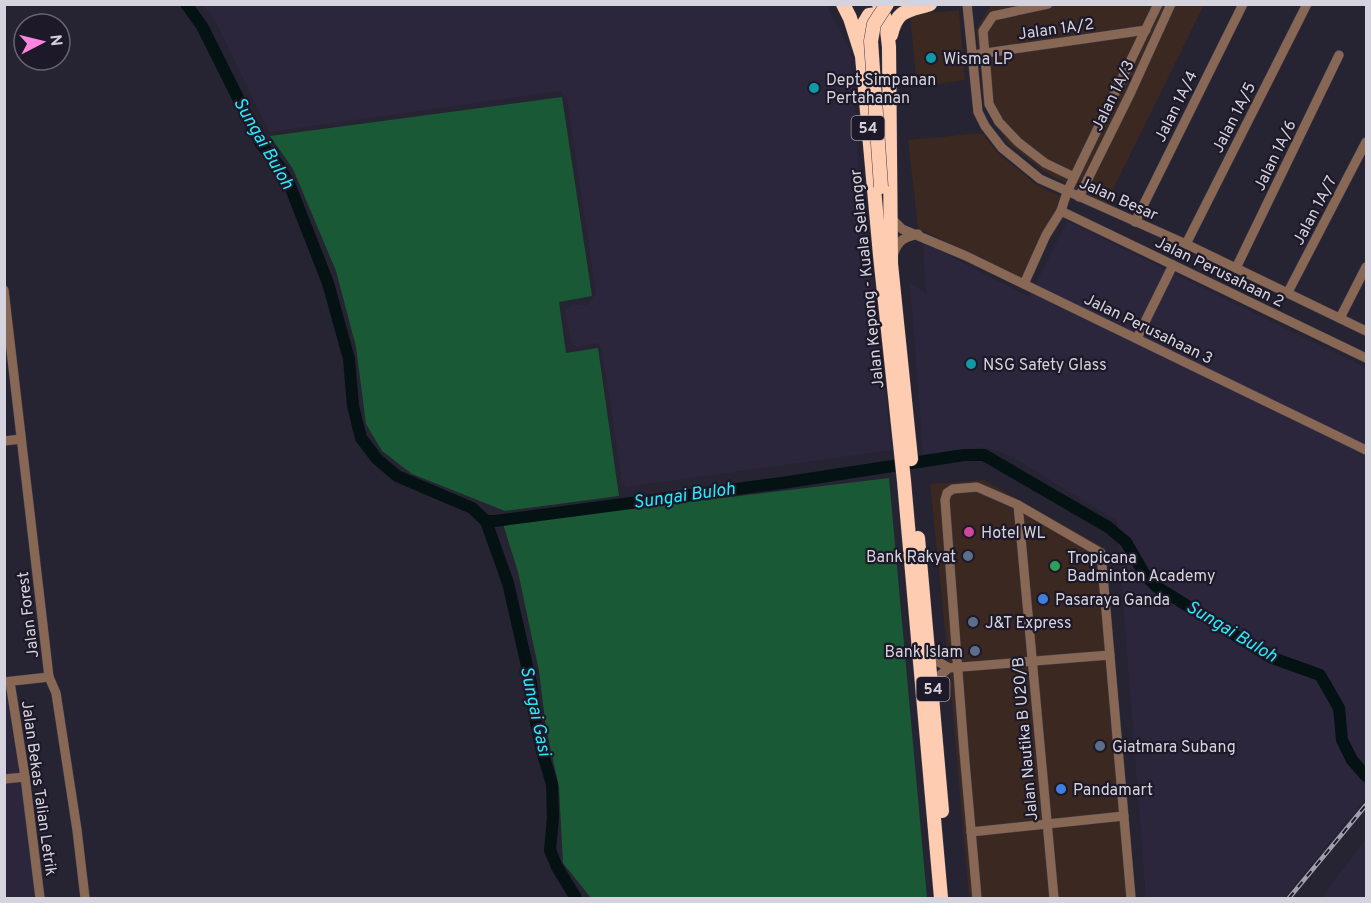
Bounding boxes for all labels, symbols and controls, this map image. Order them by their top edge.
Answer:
north arrow [12,12,72,72]
street label: Jalan 1A/2 [1017,15,1096,45]
text: N [44,33,66,47]
place label: Wisma LP [943,50,1013,70]
marker: Wisma LP [924,51,938,65]
street label: Jalan 1A/3 [1088,57,1140,135]
street label: Jalan 1A/4 [1151,68,1203,146]
place label: Dept Simpanan Pertahanan [826,71,936,109]
street label: Jalan 1A/5 [1208,79,1261,157]
marker: Dept Simpanan Pertahanan [807,81,821,95]
water label: Sungai Buloh [227,94,298,194]
road number: 54 [852,116,884,140]
street label: Jalan 1A/6 [1250,117,1302,195]
street label: Jalan Kepong - Kuala Selangor [847,168,889,389]
street label: Jalan 1A/7 [1289,173,1342,249]
street label: Jalan Besar [1076,174,1161,226]
street label: Jalan Perusahaan 2 [1151,233,1287,313]
street label: Jalan Perusahaan 3 [1080,290,1216,370]
place label: NSG Safety Glass [983,356,1107,376]
marker: NSG Safety Glass [964,357,978,371]
water label: Sungai Buloh [632,478,737,515]
place label: Hotel WL [981,524,1045,544]
marker: Hotel WL [962,525,976,539]
place label: Bank Rakyat [866,548,956,568]
marker: Bank Rakyat [961,549,975,563]
place label: Tropicana Badminton Academy [1067,549,1215,587]
marker: Tropicana Badminton Academy [1048,559,1062,573]
street label: Jalan Forest [14,570,44,659]
place label: Pasaraya Ganda [1055,591,1170,611]
marker: Pasaraya Ganda [1036,592,1050,606]
water label: Sungai Buloh [1181,596,1281,669]
place label: J&T Express [985,614,1072,634]
marker: J&T Express [966,615,980,629]
place label: Bank Islam [884,643,963,663]
marker: Bank Islam [968,644,982,658]
street label: Jalan Nautika B U20/B [1009,656,1043,822]
water label: Sungai Gasi [514,664,556,760]
road number: 54 [916,677,950,701]
street label: Jalan Bekas Talian Letrik [16,699,60,877]
place label: Giatmara Subang [1112,738,1236,758]
marker: Giatmara Subang [1093,739,1107,753]
place label: Pandamart [1073,781,1153,801]
marker: Pandamart [1054,782,1068,796]

